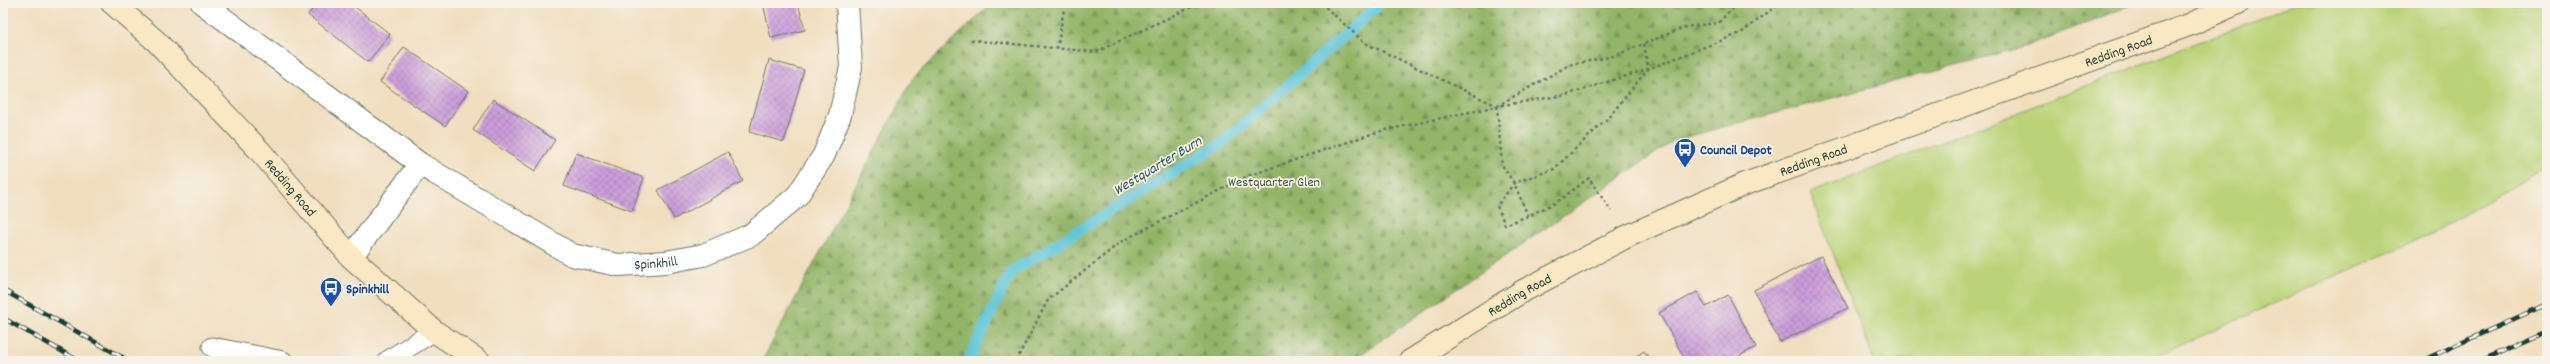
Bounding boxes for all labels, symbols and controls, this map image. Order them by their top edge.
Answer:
street label: Redding Road [2082,31,2156,74]
water label: Westquarter Burn [1109,131,1207,202]
bus stop icon: Council Depot [1672,136,1698,169]
street label: Redding Road [1777,140,1851,183]
place label: Council Depot [1700,141,1772,161]
street label: Redding Road [259,155,320,222]
park label: Westquarter Glen [1228,173,1320,193]
street label: Spinkhill [634,252,680,276]
street label: Redding Road [1485,270,1556,322]
bus stop icon: Spinkhill [318,275,344,308]
place label: Spinkhill [346,280,390,300]

